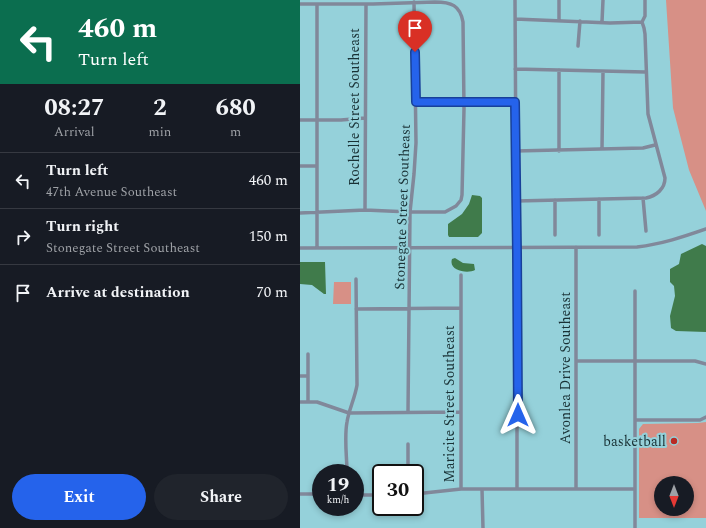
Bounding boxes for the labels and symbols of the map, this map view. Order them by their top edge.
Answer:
pin [398,11,432,52]
street label: Rochelle Street Southeast [344,28,365,186]
street label: Stonegate Street Southeast [389,124,416,290]
street label: Avonlea Drive Southeast [555,292,576,444]
street label: Maricite Street Southeast [439,325,460,483]
position arrow [497,394,539,436]
place label: basketball [603,431,666,452]
marker: basketball [669,436,679,446]
speed limit sign: 30 [372,464,424,516]
north arrow [654,476,694,516]

